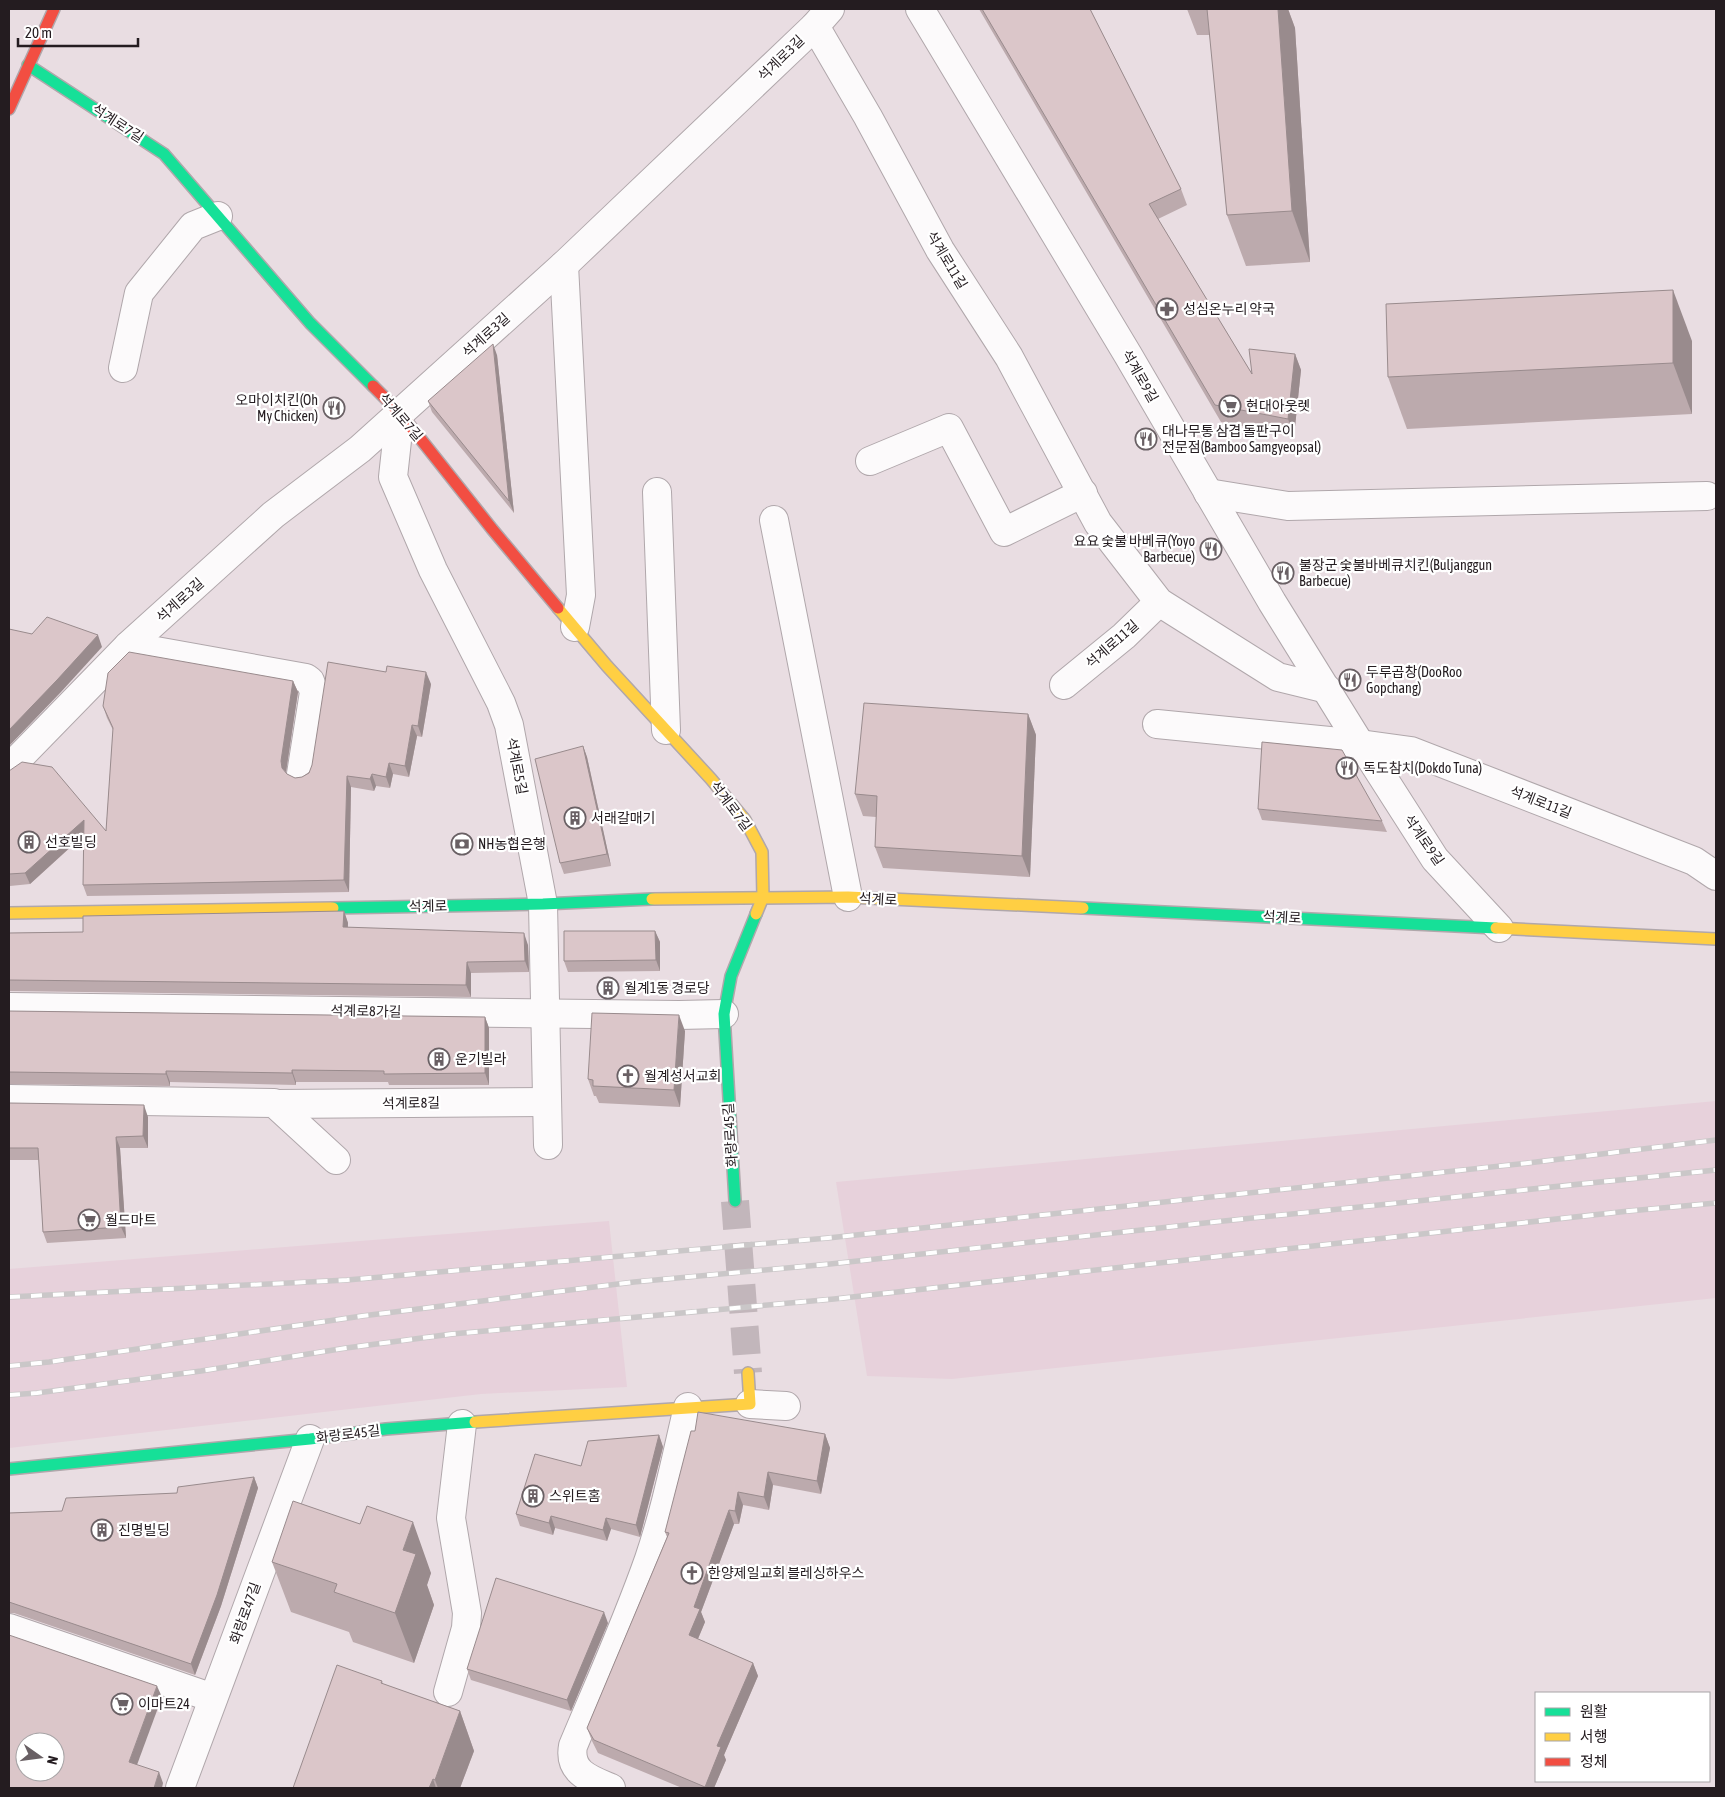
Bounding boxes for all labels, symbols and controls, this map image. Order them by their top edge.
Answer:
scale bar [18,15,138,47]
text: 20 m [25,24,52,41]
street label: 석계로3길 [755,32,807,84]
street label: 석계로7길 [89,100,147,146]
street label: 석계로11길 [923,228,971,292]
pharmacy icon: 성심온누리 약국 [1155,297,1179,321]
place label: 성심온누리 약국 [1183,301,1275,317]
street label: 석계로3길 [459,310,513,360]
street label: 석계로9길 [1119,347,1161,405]
street label: 석계로7길 [376,390,426,444]
place label: 오마이치킨(Oh My Chicken) [235,392,318,424]
supermarket icon: 현대아웃렛 [1218,394,1242,418]
restaurant icon: 오마이치킨(Oh My Chicken) [322,396,346,420]
place label: 현대아웃렛 [1246,398,1310,414]
place label: 대나무통 삼겹 돌판구이 전문점(Bamboo Samgyeopsal) [1162,423,1321,455]
restaurant icon: 대나무통 삼겹 돌판구이 전문점(Bamboo Samgyeopsal) [1134,427,1158,451]
place label: 요요 숯불 바베큐(Yoyo Barbecue) [1074,533,1195,565]
restaurant icon: 요요 숯불 바베큐(Yoyo Barbecue) [1199,537,1223,561]
place label: 불장군 숯불바베큐치킨(Buljanggun Barbecue) [1299,557,1492,589]
restaurant icon: 불장군 숯불바베큐치킨(Buljanggun Barbecue) [1271,561,1295,585]
street label: 석계로3길 [153,575,207,625]
street label: 석계로11길 [1082,617,1142,671]
place label: 두루곱창(DooRoo Gopchang) [1366,664,1462,696]
restaurant icon: 두루곱창(DooRoo Gopchang) [1338,668,1362,692]
street label: 석계로5길 [504,736,530,796]
restaurant icon: 독도참치(Dokdo Tuna) [1335,756,1359,780]
place label: 독도참치(Dokdo Tuna) [1363,760,1482,776]
street label: 석계로7길 [707,778,755,834]
street label: 석계로11길 [1508,783,1574,821]
building icon: 서래갈매기 [563,806,587,830]
place label: 서래갈매기 [591,810,655,826]
street label: 석계로9길 [1401,812,1447,868]
building icon: 선호빌딩 [17,830,41,854]
bank icon: NH농협은행 [450,832,474,856]
place label: 선호빌딩 [45,834,97,850]
place label: NH농협은행 [478,836,546,852]
street label: 석계로 [858,890,898,908]
street label: 석계로 [409,898,448,914]
street label: 석계로 [1262,908,1302,926]
building icon: 월계1동 경로당 [596,976,620,1000]
place label: 월계1동 경로당 [624,980,710,996]
street label: 석계로8가길 [330,1002,402,1020]
building icon: 운기빌라 [427,1047,451,1071]
place label: 운기빌라 [455,1051,507,1067]
church icon: 월계성서교회 [616,1064,640,1088]
place label: 월계성서교회 [644,1068,721,1084]
street label: 석계로8길 [382,1094,440,1112]
street label: 화랑로45길 [720,1102,740,1168]
supermarket icon: 월드마트 [77,1208,101,1232]
place label: 월드마트 [105,1212,157,1228]
street label: 화랑로45길 [315,1422,381,1446]
building icon: 스위트홈 [521,1484,545,1508]
place label: 스위트홈 [549,1488,601,1504]
building icon: 진명빌딩 [90,1518,114,1542]
place label: 진명빌딩 [118,1522,170,1538]
church icon: 한양제일교회 블레싱하우스 [680,1561,704,1585]
place label: 한양제일교회 블레싱하우스 [708,1565,865,1581]
street label: 화랑로47길 [226,1580,264,1646]
supermarket icon: 이마트24 [110,1692,134,1716]
legend [1535,1692,1710,1782]
place label: 이마트24 [138,1696,190,1712]
text: 원활 [1580,1703,1608,1720]
text: 서행 [1580,1728,1608,1745]
north arrow [15,1732,65,1782]
text: 정체 [1580,1753,1608,1770]
text: N [44,1754,61,1766]

